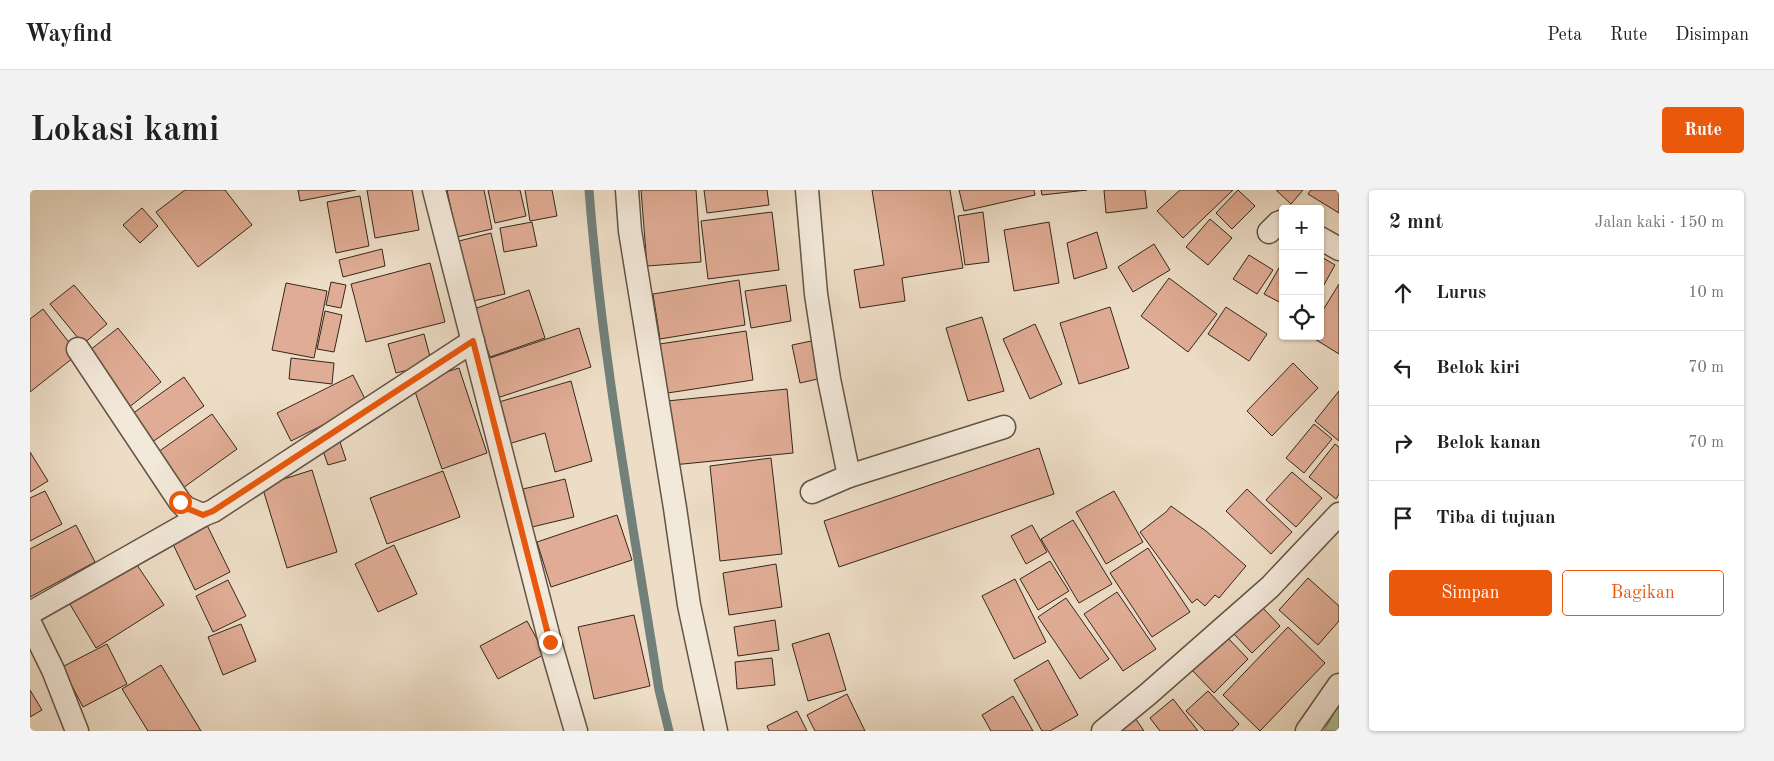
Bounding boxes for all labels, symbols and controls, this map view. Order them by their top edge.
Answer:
text: Wayfind [25,23,112,47]
text: Peta [1547,26,1582,44]
text: Rute [1610,26,1647,44]
text: Disimpan [1675,26,1749,44]
button: Rute [1662,107,1744,153]
text: Lokasi kami [30,113,219,148]
map controls [1279,205,1324,340]
button: + [1279,205,1324,250]
text: 2 mnt [1389,212,1443,233]
text: Jalan kaki · 150 m [1595,215,1724,231]
button: − [1279,250,1324,295]
icon: ahead [1389,279,1417,307]
text: Lurus [1436,284,1486,303]
text: 10 m [1688,285,1724,301]
button: locate [1279,295,1324,340]
icon: left [1389,354,1417,382]
text: Belok kiri [1436,359,1520,378]
text: 70 m [1688,360,1724,376]
icon: right [1389,429,1417,457]
text: Belok kanan [1436,434,1541,453]
text: 70 m [1688,435,1724,451]
route start [169,491,192,514]
icon: arrive [1389,504,1417,532]
text: Tiba di tujuan [1436,509,1556,528]
button: Simpan [1389,570,1552,616]
button: Bagikan [1562,570,1724,616]
route end [539,631,562,654]

